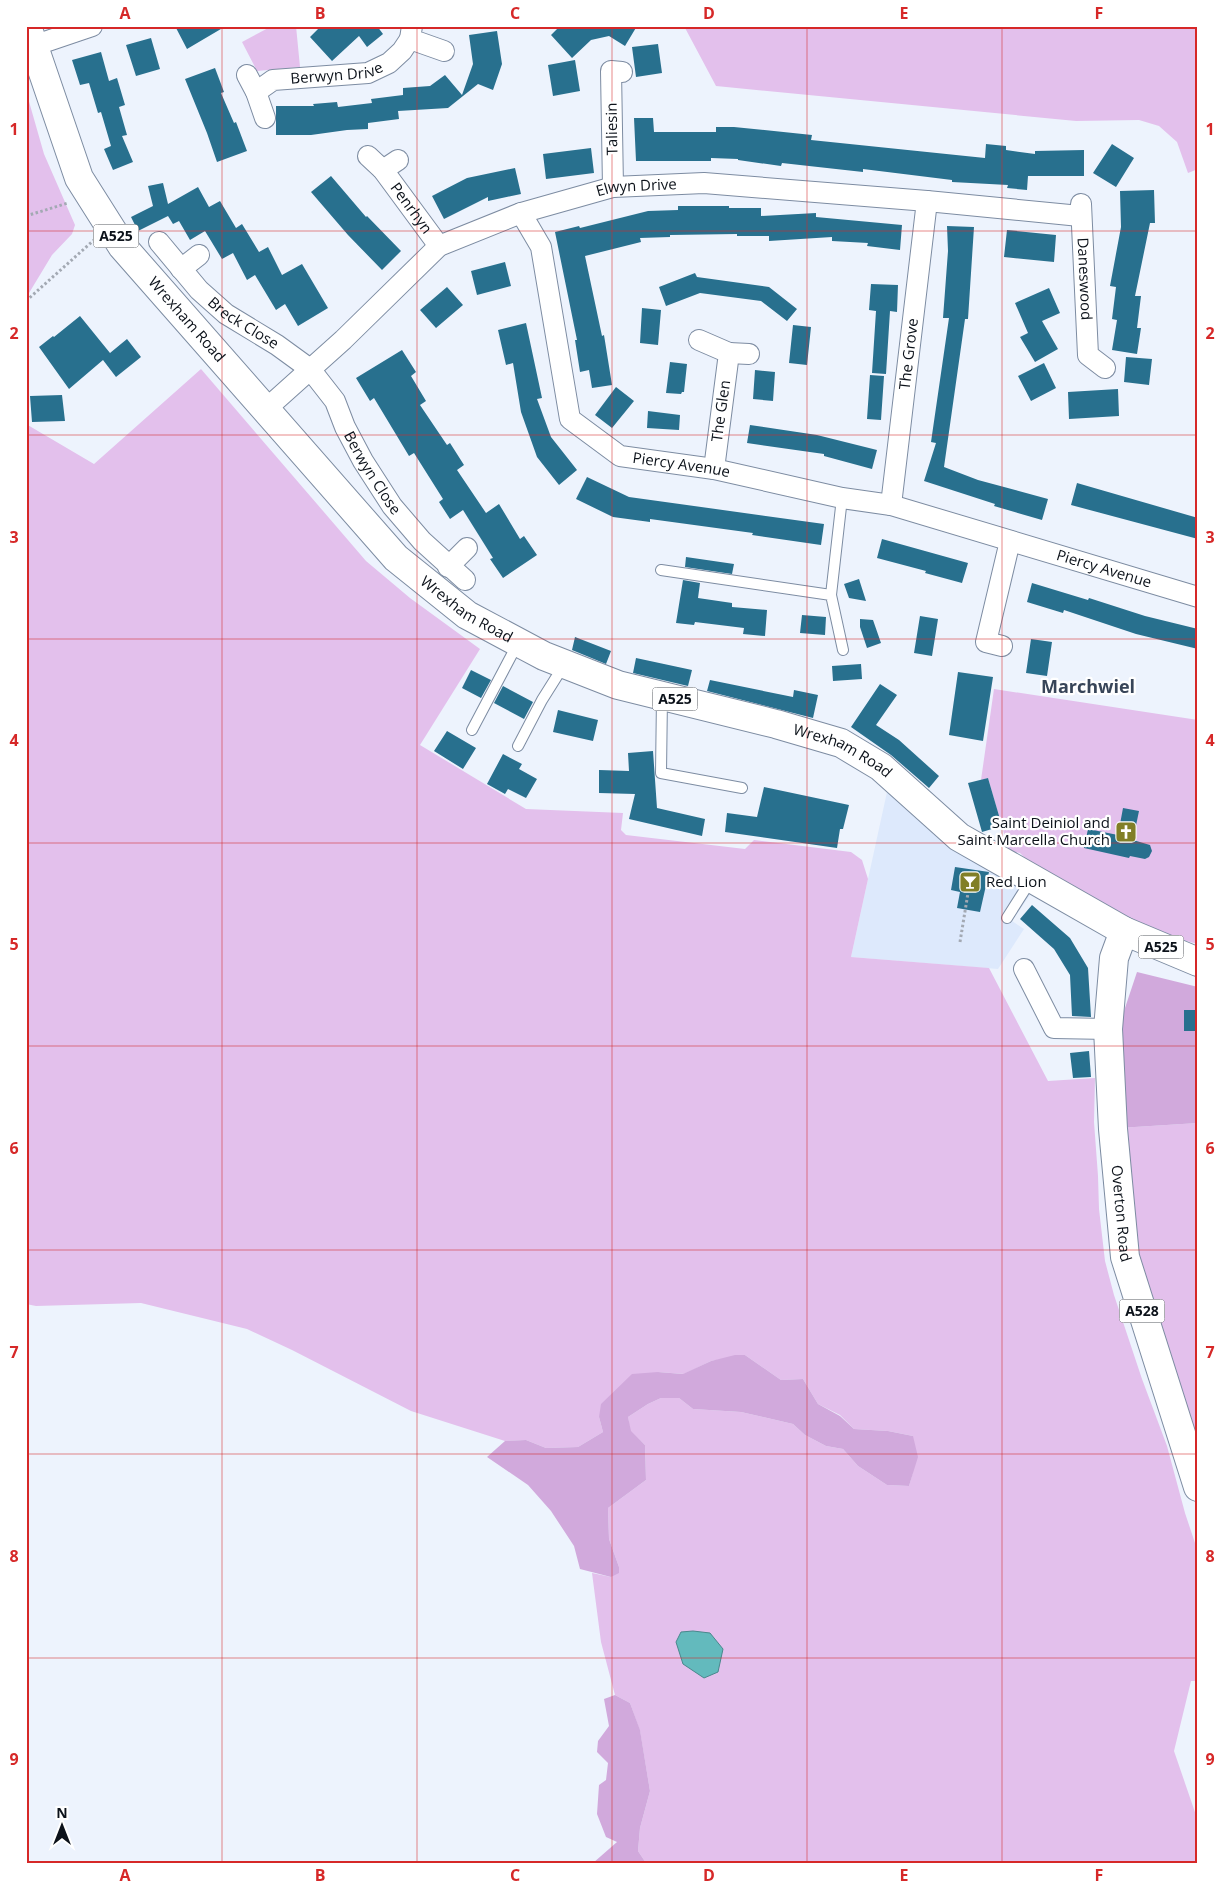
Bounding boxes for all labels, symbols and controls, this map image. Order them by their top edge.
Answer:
text: A [119,2,131,24]
text: B [315,2,325,24]
text: C [510,2,520,24]
text: D [703,2,715,24]
text: E [900,2,909,24]
text: F [1095,2,1103,24]
street label: Berwyn Drive [290,56,386,88]
street label: Taliesin [601,102,621,156]
text: 1 [9,118,19,140]
text: 1 [1205,118,1215,140]
street label: Elwyn Drive [593,173,677,200]
street label: Penrhyn [387,178,437,237]
road number: A525 [94,225,138,248]
street label: Daneswood [1074,237,1097,321]
street label: Wrexham Road [144,272,230,366]
street label: Breck Close [204,292,283,353]
street label: The Grove [894,317,922,391]
text: 2 [9,322,19,344]
text: 2 [1205,322,1215,344]
street label: The Glen [706,379,734,443]
street label: Berwyn Close [340,427,406,518]
street label: Piercy Avenue [631,447,732,481]
text: 3 [9,526,19,548]
text: 3 [1205,526,1215,548]
street label: Piercy Avenue [1054,544,1154,592]
street label: Wrexham Road [417,571,517,647]
district label: Marchwiel [1041,674,1135,698]
road number: A525 [652,688,698,711]
street label: Wrexham Road [791,719,897,781]
text: 4 [9,729,19,751]
text: 4 [1205,729,1215,751]
place label: Saint Deiniol and Saint Marcella Church [957,812,1110,849]
church icon: Saint Deiniol and Saint Marcella Church [1114,820,1138,844]
bar icon: Red Lion [958,870,982,894]
place label: Red Lion [986,871,1047,891]
text: 5 [9,933,19,955]
text: 5 [1205,933,1215,955]
road number: A525 [1138,936,1184,959]
text: 6 [9,1137,19,1159]
text: 6 [1205,1137,1215,1159]
street label: Overton Road [1107,1164,1137,1264]
road number: A528 [1120,1300,1164,1322]
text: 7 [9,1341,19,1363]
text: 7 [1205,1341,1215,1363]
text: 8 [9,1545,19,1567]
text: 8 [1205,1545,1215,1567]
text: 9 [9,1748,19,1770]
text: 9 [1205,1748,1215,1770]
north arrow [38,1802,88,1852]
text: N [56,1803,68,1822]
text: A [119,1864,131,1886]
text: B [315,1864,325,1886]
text: C [510,1864,520,1886]
text: D [703,1864,715,1886]
text: E [900,1864,909,1886]
text: F [1095,1864,1103,1886]

